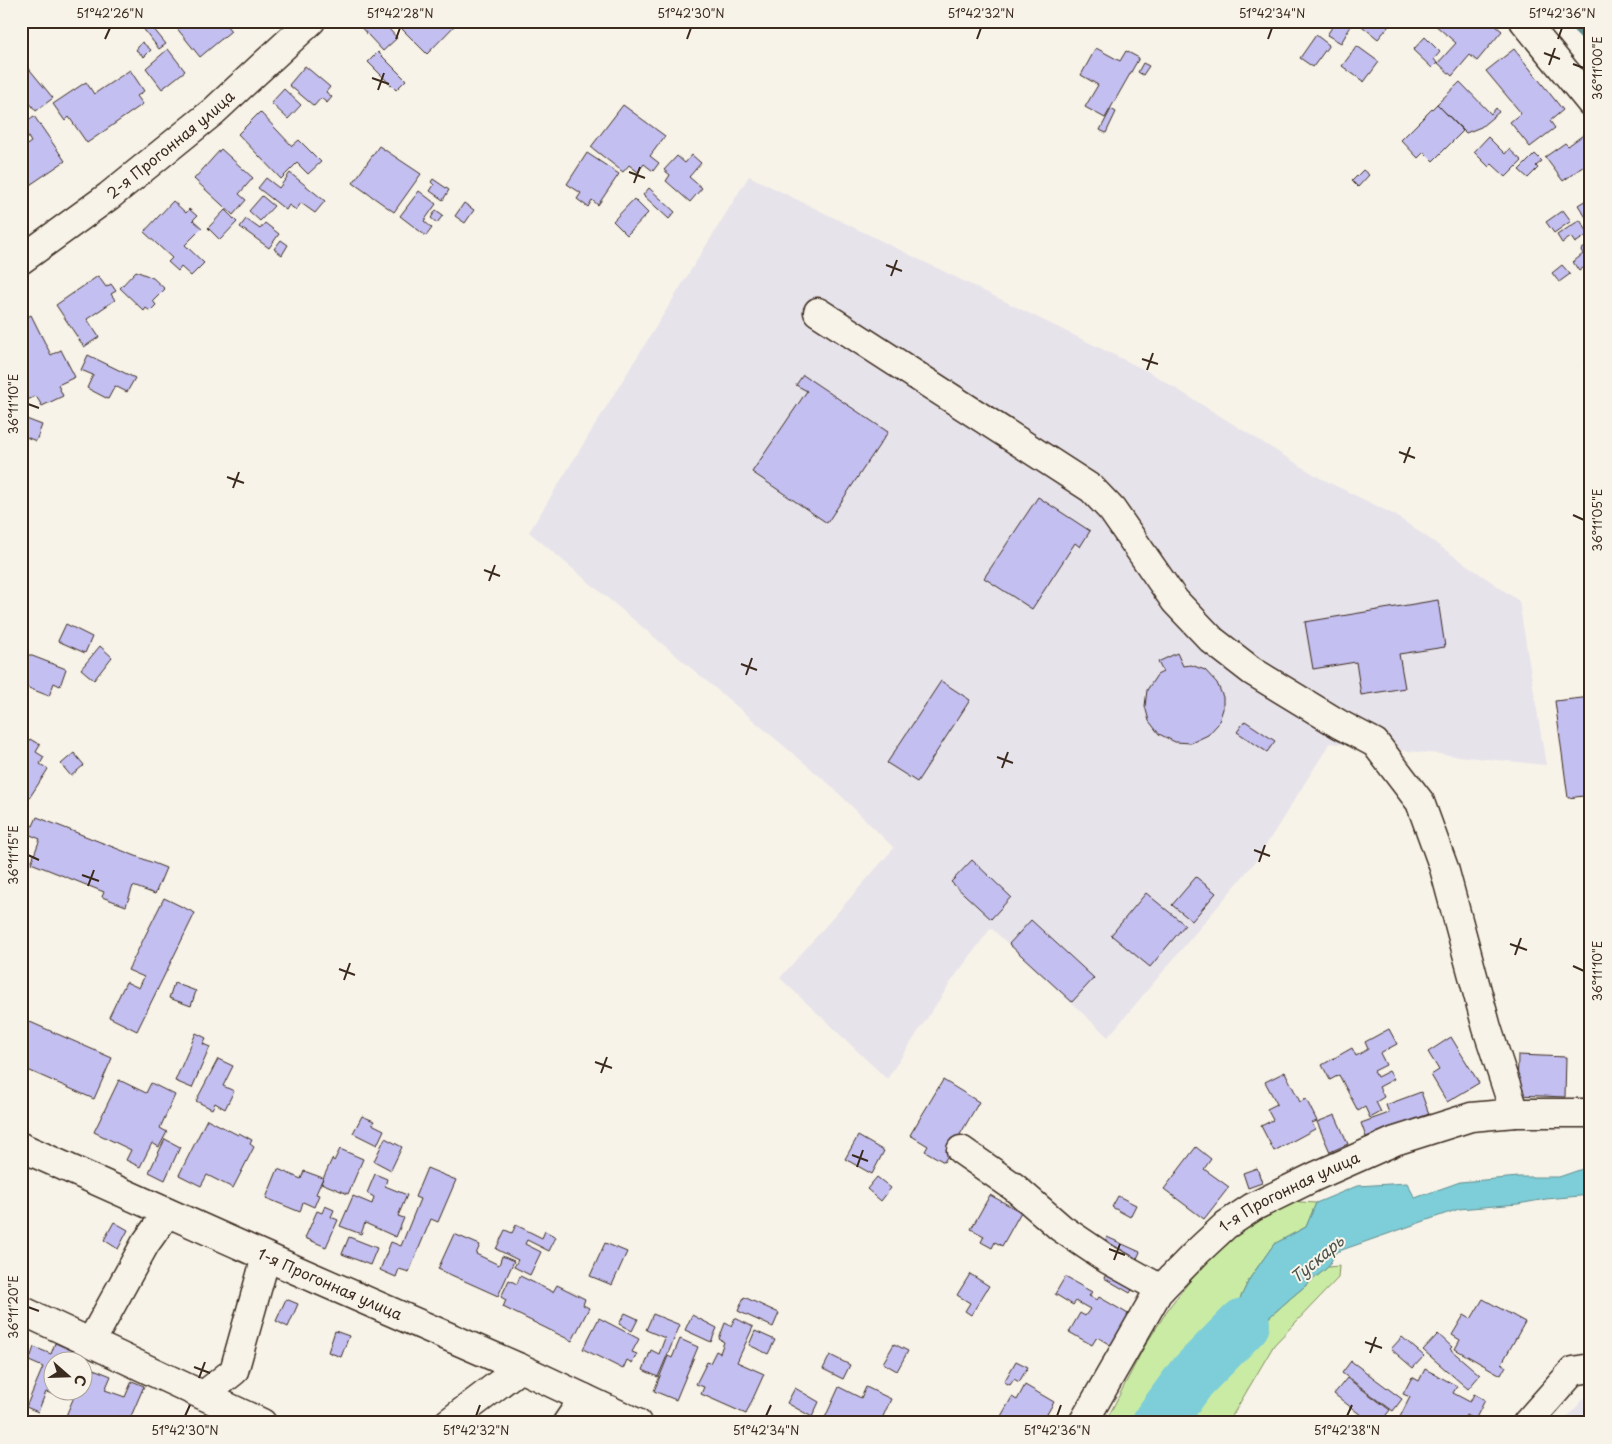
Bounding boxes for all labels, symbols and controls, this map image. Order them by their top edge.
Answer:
text: 51°42'26"N [76,4,144,22]
text: 51°42'28"N [366,4,434,22]
text: 51°42'30"N [657,4,725,22]
text: 51°42'32"N [948,4,1014,22]
text: 51°42'34"N [1239,4,1305,22]
text: 51°42'36"N [1528,4,1596,22]
text: 36°11'00"E [1588,36,1606,100]
street label: 2-я Прогонная улица [101,84,240,204]
text: 36°11'10"E [4,374,22,434]
text: 36°11'05"E [1588,489,1606,551]
text: 36°11'15"E [4,825,22,885]
text: 36°11'10"E [1588,941,1606,1001]
street label: 1-я Прогонная улица [1212,1145,1364,1237]
water label: Тускарь [1284,1228,1349,1288]
street label: 1-я Прогонная улица [254,1241,407,1325]
text: 36°11'20"E [4,1275,22,1339]
north arrow [42,1352,92,1402]
text: С [69,1372,92,1389]
text: 51°42'30"N [151,1421,219,1439]
text: 51°42'32"N [443,1421,509,1439]
text: 51°42'34"N [733,1421,799,1439]
text: 51°42'36"N [1023,1421,1091,1439]
text: 51°42'38"N [1314,1421,1380,1439]

